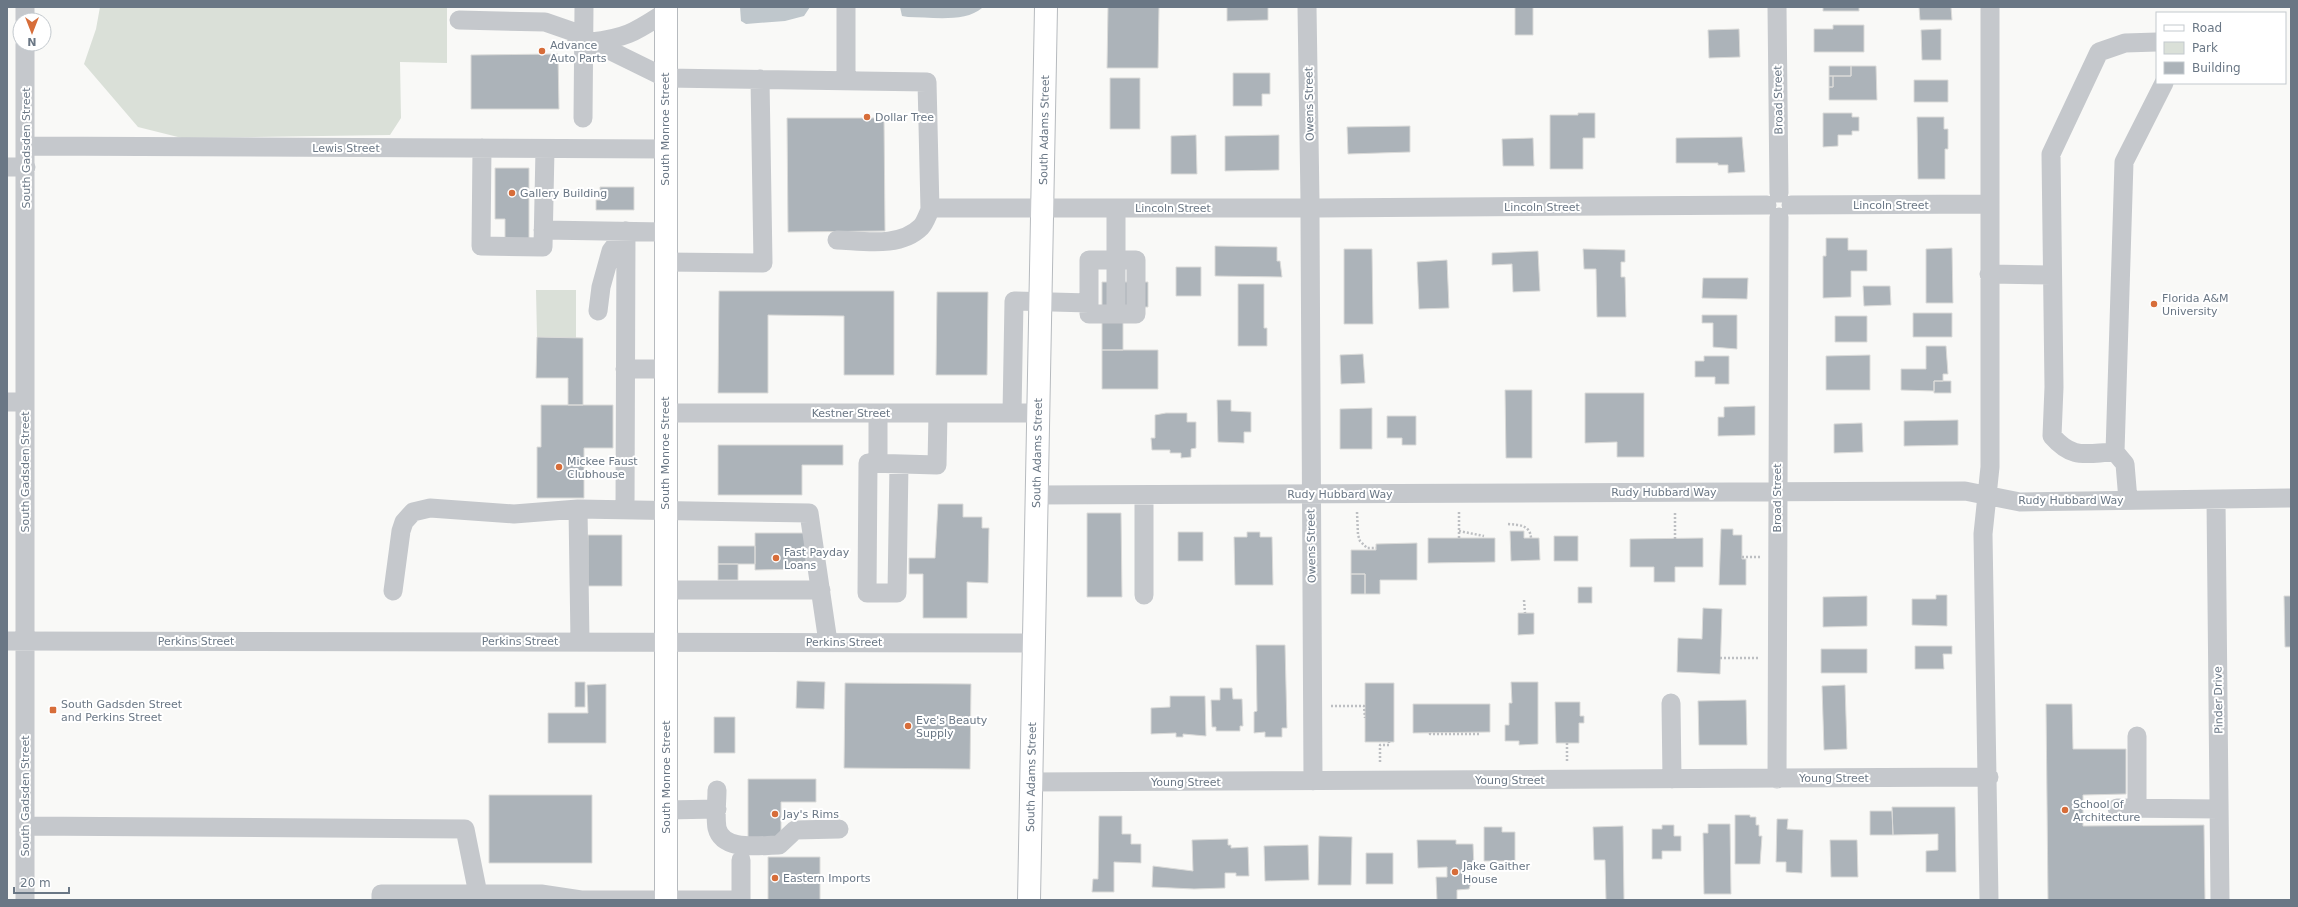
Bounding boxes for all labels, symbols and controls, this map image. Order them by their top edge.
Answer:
north arrow [12,12,52,52]
legend [2156,12,2286,84]
text: Road [2192,21,2222,35]
text: N [27,35,37,48]
place label: Advance Auto Parts [550,39,607,65]
text: Park [2192,41,2218,55]
marker: Advance Auto Parts [537,46,547,56]
text: Building [2192,61,2241,75]
street label: Broad Street [1771,65,1786,135]
street label: Owens Street [1302,66,1317,141]
street label: South Monroe Street [659,72,672,186]
street label: South Adams Street [1037,74,1052,185]
street label: South Gadsden Street [20,87,33,209]
place label: Dollar Tree [875,111,934,124]
marker: Dollar Tree [862,112,872,122]
street label: Lewis Street [312,142,380,155]
place label: Gallery Building [520,187,607,200]
marker: Gallery Building [507,188,517,198]
street label: Lincoln Street [1853,199,1930,212]
street label: Lincoln Street [1504,201,1581,214]
street label: Lincoln Street [1135,202,1212,215]
place label: Florida A&M University [2162,292,2229,318]
marker: Florida A&M University [2149,299,2159,309]
street label: South Monroe Street [659,396,672,510]
street label: South Adams Street [1030,397,1045,508]
street label: Kestner Street [812,407,891,420]
street label: South Gadsden Street [19,411,32,533]
place label: Mickee Faust Clubhouse [567,455,638,481]
marker: Mickee Faust Clubhouse [554,462,564,472]
street label: Broad Street [1771,463,1784,533]
street label: Rudy Hubbard Way [1611,486,1717,499]
street label: Rudy Hubbard Way [1287,488,1393,501]
street label: Rudy Hubbard Way [2018,494,2124,507]
street label: Owens Street [1304,508,1319,583]
place label: Fast Payday Loans [784,546,850,572]
marker: Fast Payday Loans [771,553,781,563]
street label: Perkins Street [158,635,235,648]
street label: Perkins Street [482,635,559,648]
street label: Perkins Street [806,636,883,649]
street label: Pinder Drive [2211,666,2226,734]
place label: South Gadsden Street and Perkins Street [61,698,183,724]
marker: South Gadsden Street and Perkins Street [48,705,58,715]
place label: Eve's Beauty Supply [916,714,988,740]
street label: South Monroe Street [660,720,673,834]
marker: Eve's Beauty Supply [903,721,913,731]
street label: South Adams Street [1024,721,1039,832]
street label: South Gadsden Street [19,735,32,857]
street label: Young Street [1798,772,1870,785]
street label: Young Street [1474,774,1546,787]
street label: Young Street [1150,776,1222,789]
place label: School of Architecture [2073,798,2141,824]
marker: School of Architecture [2060,805,2070,815]
place label: Jay's Rims [782,808,839,821]
marker: Jay's Rims [770,809,780,819]
place label: Jake Gaither House [1462,860,1531,886]
marker: Jake Gaither House [1450,867,1460,877]
scale bar [14,869,69,895]
place label: Eastern Imports [783,872,871,885]
marker: Eastern Imports [770,873,780,883]
text: 20 m [20,876,51,890]

